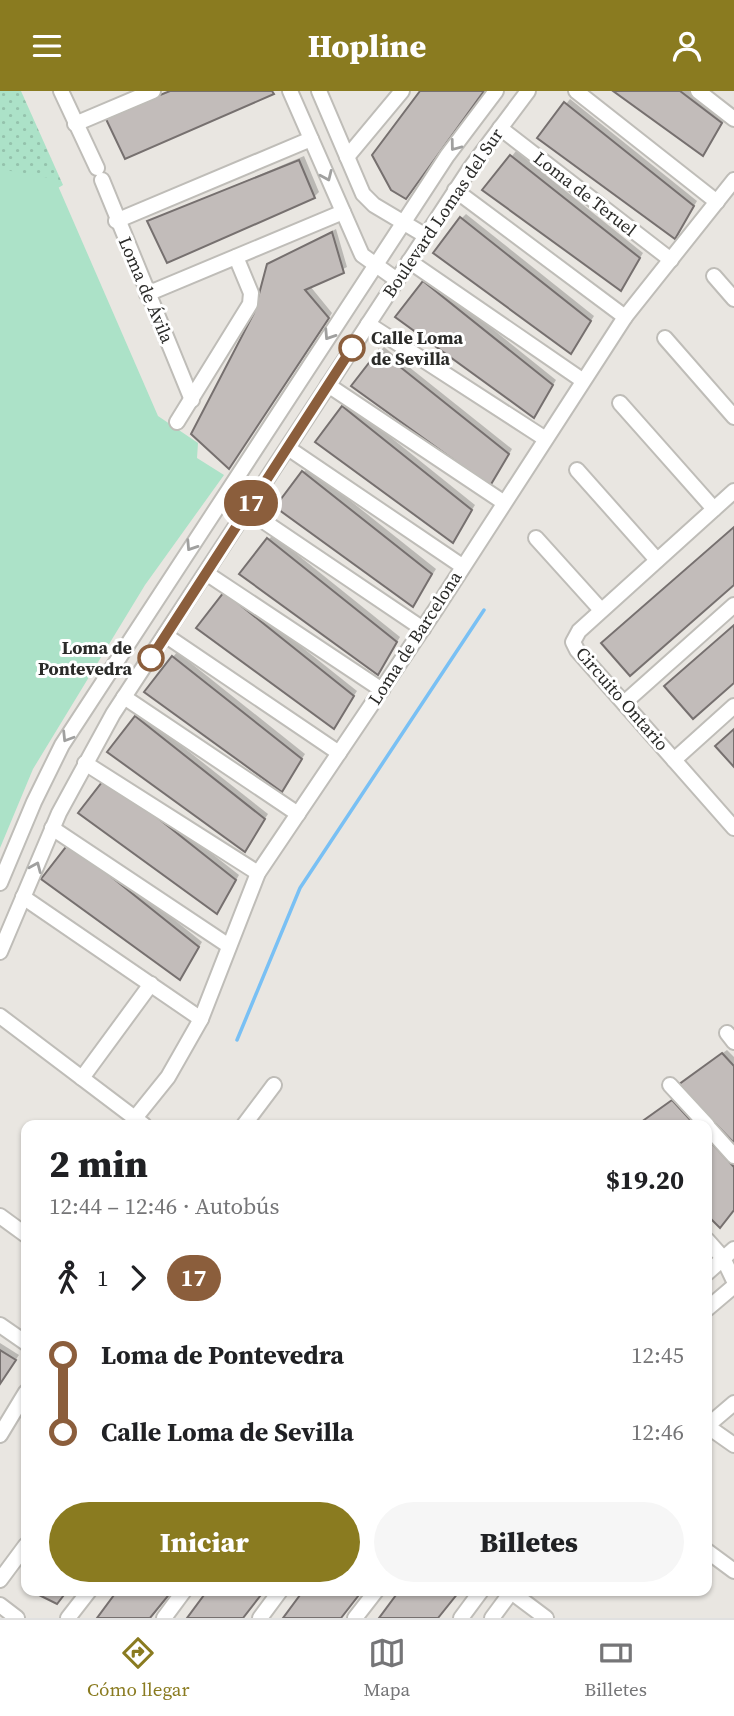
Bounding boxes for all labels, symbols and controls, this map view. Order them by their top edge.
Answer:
text: Hopline [308,24,426,68]
icon: menu [28,27,66,65]
icon: person [668,27,706,65]
street label: Boulevard Lomas del Sur [376,123,509,302]
one-way arrow [451,138,463,150]
street label: Loma de Teruel [529,145,642,242]
one-way arrow [319,169,333,181]
street label: Loma de Ávila [113,233,180,348]
place label: Calle Loma de Sevilla [371,325,463,371]
one-way arrow [325,328,338,341]
marker: Calle Loma de Sevilla [339,335,365,361]
line badge: 17 [219,480,282,526]
text: 17 [238,486,264,519]
one-way arrow [187,538,200,551]
street label: Loma de Barcelona [362,565,468,709]
place label: Loma de Pontevedra [38,635,132,681]
street label: Circuito Ontario [570,641,675,756]
marker: Loma de Pontevedra [138,645,164,671]
one-way arrow [63,729,76,742]
one-way arrow [28,862,42,874]
text: 2 min [49,1138,148,1190]
text: $19.20 [606,1162,684,1198]
text: 12:44 – 12:46 · Autobús [49,1190,279,1222]
icon: walk [49,1259,87,1297]
icon: forward [119,1259,157,1297]
text: 17 [181,1261,207,1294]
text: 1 [97,1262,109,1294]
text: Loma de Pontevedra [101,1337,344,1373]
text: 12:45 [631,1339,684,1371]
text: Calle Loma de Sevilla [101,1414,354,1450]
text: 12:46 [631,1416,684,1448]
button: Iniciar [49,1502,360,1582]
button: Billetes [374,1502,684,1582]
tab: Cómo llegar [87,1634,189,1702]
tab: Mapa [363,1634,410,1702]
tab: Billetes [584,1634,647,1702]

